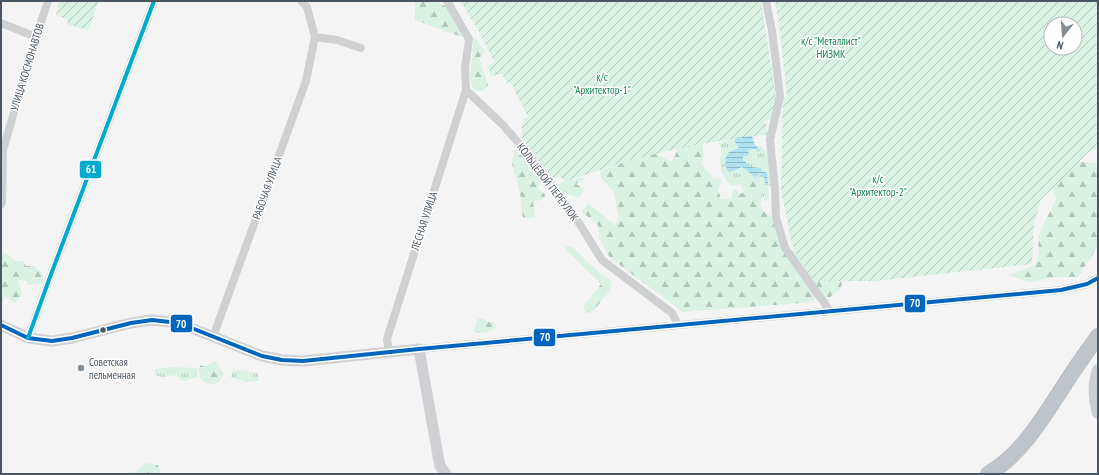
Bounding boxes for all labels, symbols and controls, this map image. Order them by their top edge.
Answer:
north arrow [1043,16,1083,56]
street label: УЛИЦА КОСМОНАВТОВ [7,22,47,112]
park label: к/с "Металлист" НИЗМК [801,34,861,61]
text: N [1055,38,1065,53]
park label: к/с "Архитектор-1" [573,70,631,97]
street label: КОЛЬЦЕВОЙ ПЕРЕУЛОК [514,140,582,224]
street label: РАБОЧАЯ УЛИЦА [249,154,285,221]
line badge: 61 [79,160,102,179]
text: 61 [86,162,96,176]
park label: к/с "Архитектор-2" [849,172,907,199]
street label: ЛЕСНАЯ УЛИЦА [408,189,440,253]
line badge: 70 [904,294,926,313]
text: 70 [910,296,920,310]
line badge: 70 [170,314,193,333]
text: 70 [176,317,186,331]
unlabelled marker [98,325,108,335]
line badge: 70 [533,328,556,347]
text: 70 [540,330,550,344]
place label: Советская пельменная [89,355,135,382]
marker: Советская пельменная [76,363,86,373]

